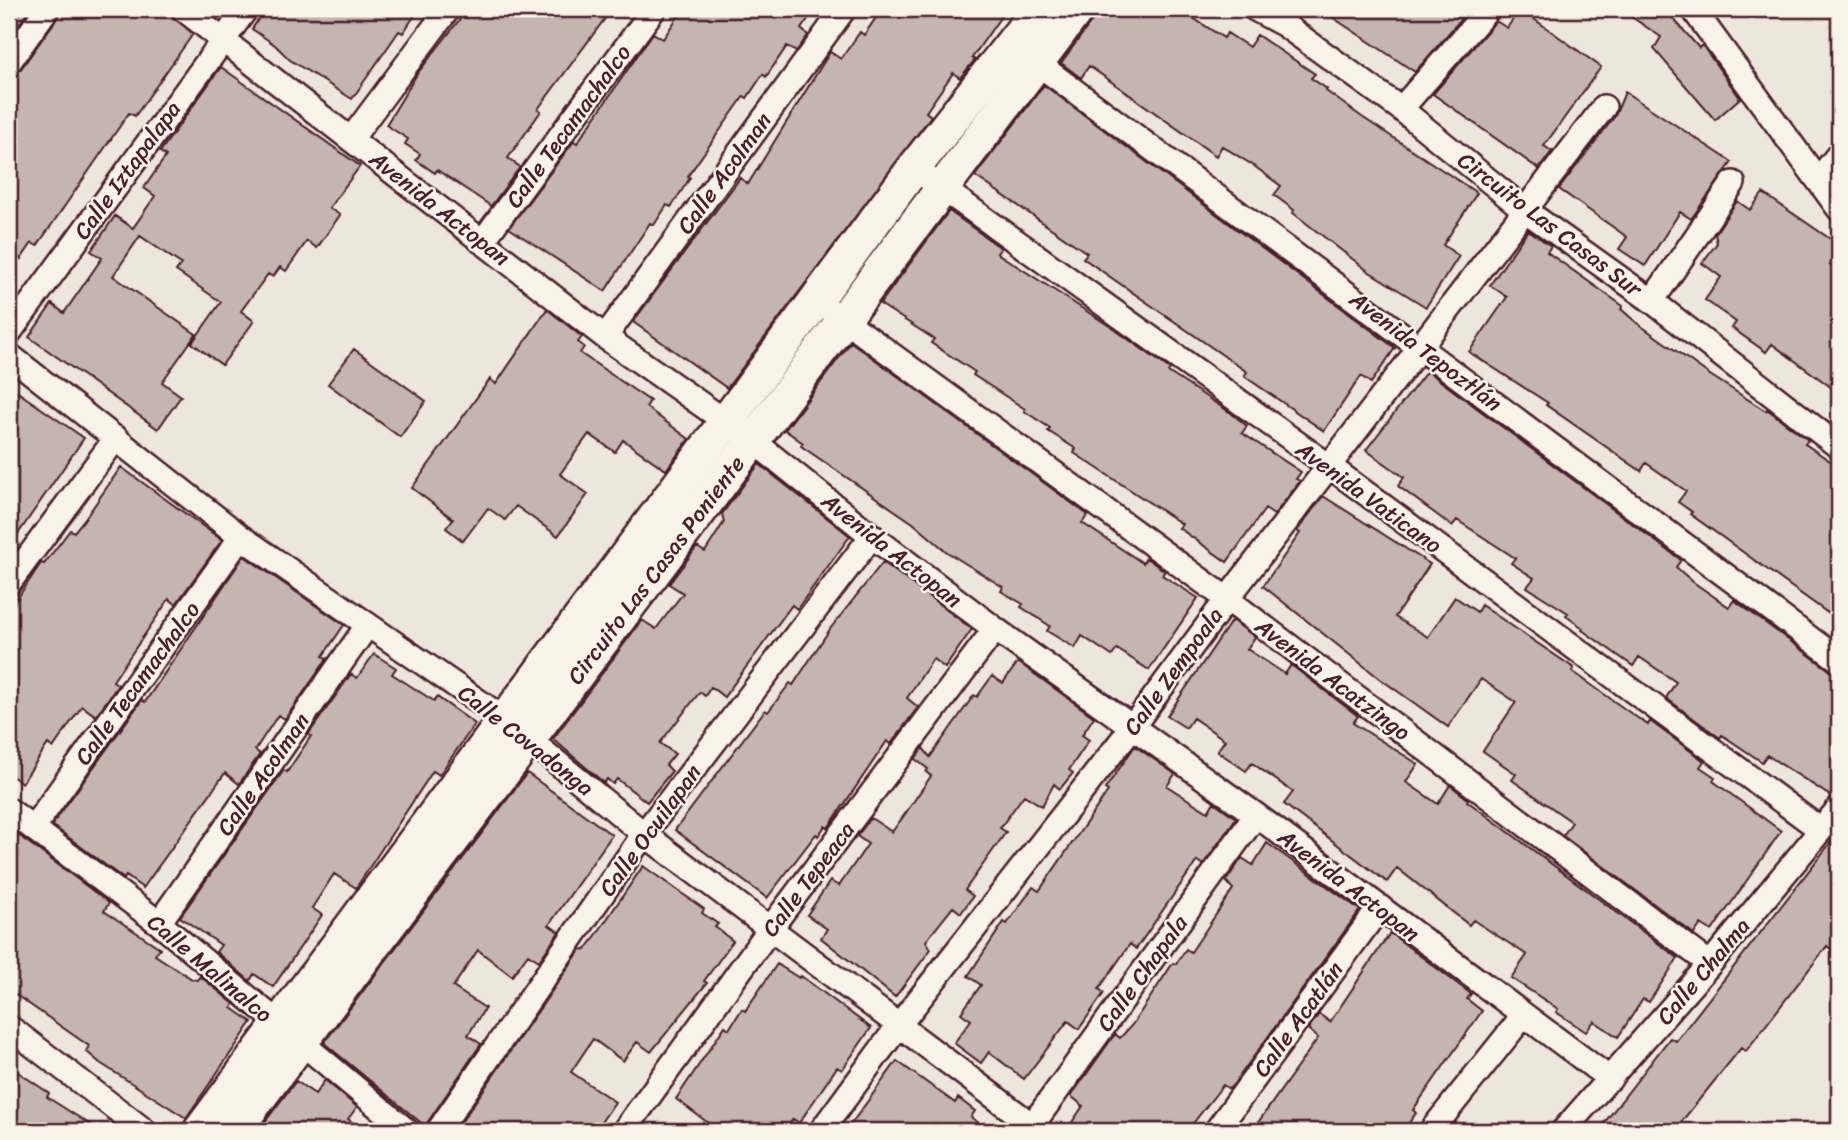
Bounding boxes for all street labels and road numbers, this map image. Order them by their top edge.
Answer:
street label: Calle Tecamachalco [494,35,642,217]
street label: Calle Iztapalapa [63,92,192,249]
street label: Calle Acolman [666,103,783,243]
street label: Avenida Actopan [359,139,519,277]
street label: Circuito Las Casas Sur [1448,141,1653,309]
street label: Avenida Tepoztlán [1339,279,1511,423]
street label: Avenida Vaticano [1286,429,1451,565]
street label: Circuito Las Casas Poniente [556,446,756,694]
street label: Avenida Actopan [811,481,971,619]
street label: Calle Tecamachalco [63,592,211,774]
street label: Calle Zempoala [1112,598,1235,744]
street label: Avenida Acatzingo [1245,606,1420,752]
street label: Calle Covadonga [448,674,603,807]
street label: Calle Acolman [206,704,322,845]
street label: Calle Ocuilapan [588,755,713,906]
street label: Calle Tepeaca [751,812,866,946]
street label: Avenida Actopan [1268,817,1429,953]
street label: Calle Malinalco [137,903,282,1034]
street label: Calle Chapala [1086,906,1199,1041]
street label: Calle Chalma [1646,908,1761,1034]
street label: Calle Acatlán [1242,952,1355,1086]

